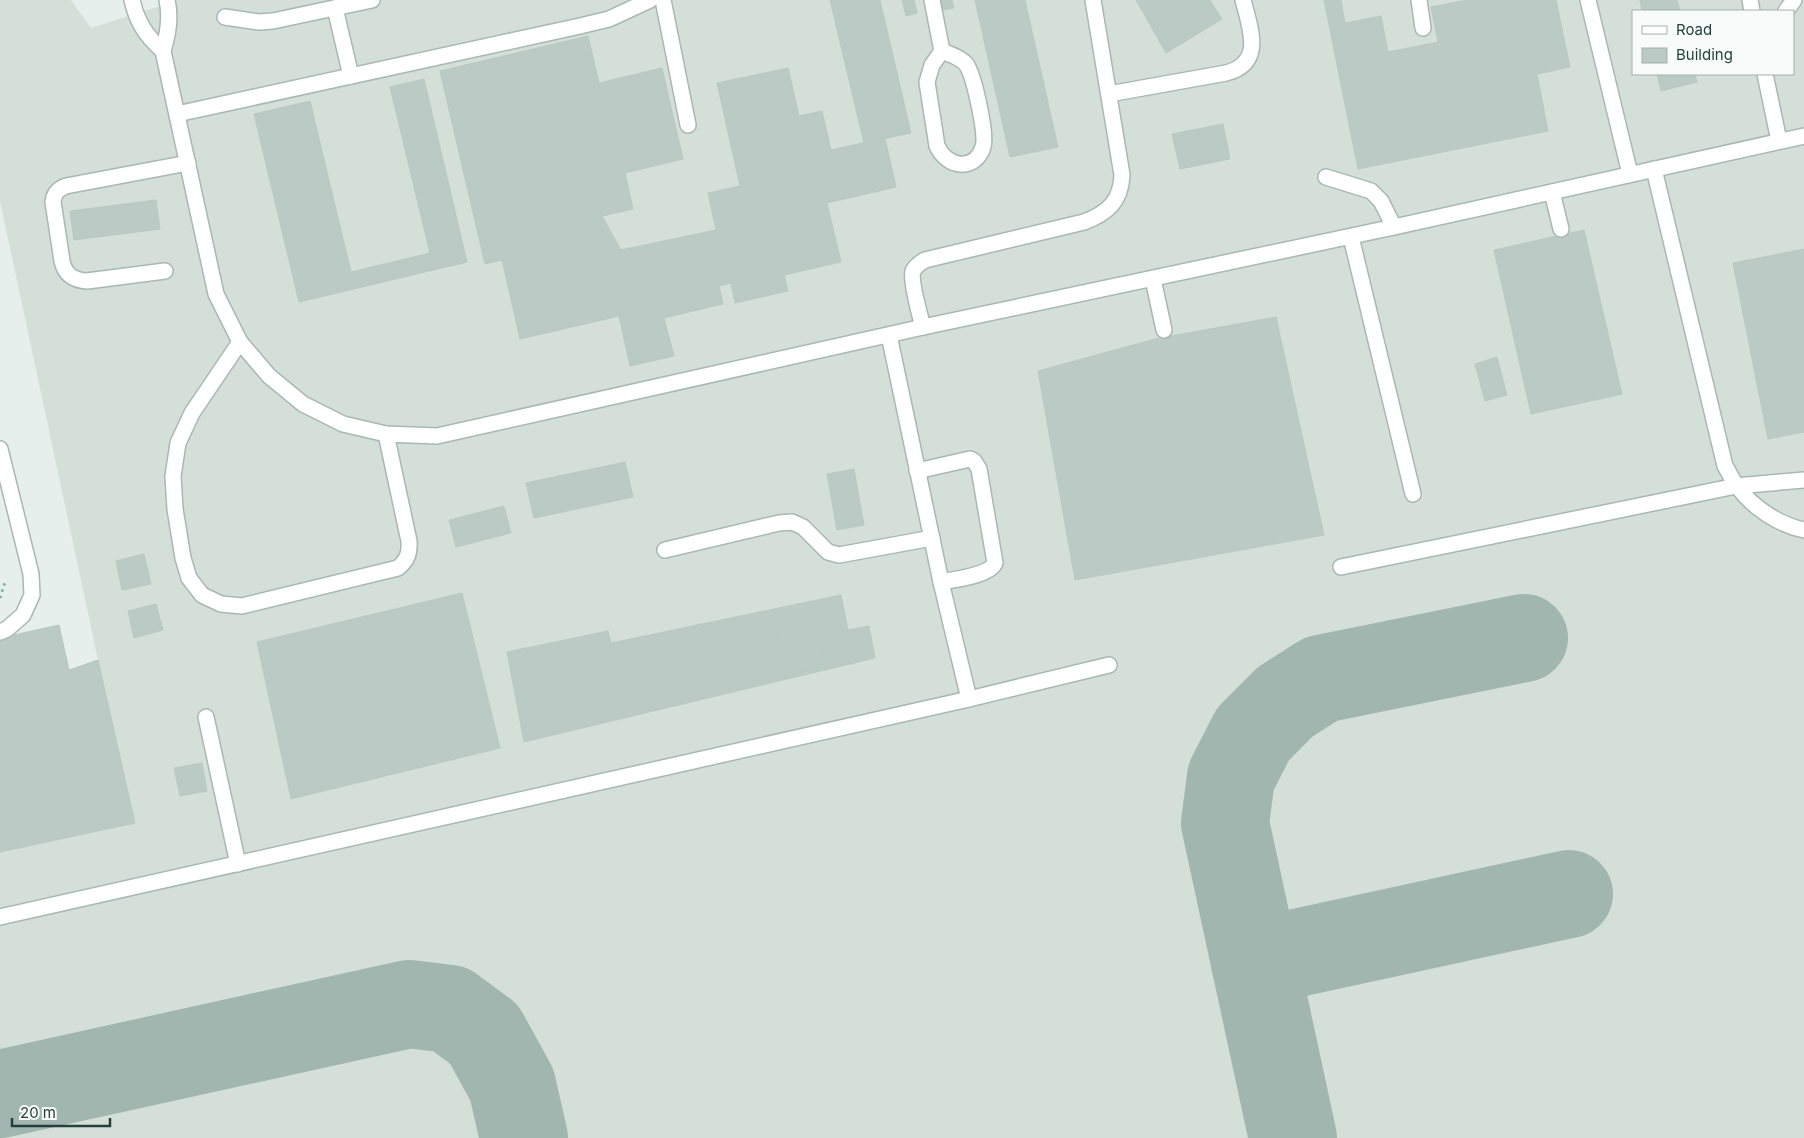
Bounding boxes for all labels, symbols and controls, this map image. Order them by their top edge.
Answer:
legend [1632,10,1794,75]
text: Road [1676,20,1712,39]
text: Building [1676,45,1733,64]
scale bar [12,1096,110,1128]
text: 20 m [20,1103,56,1122]

